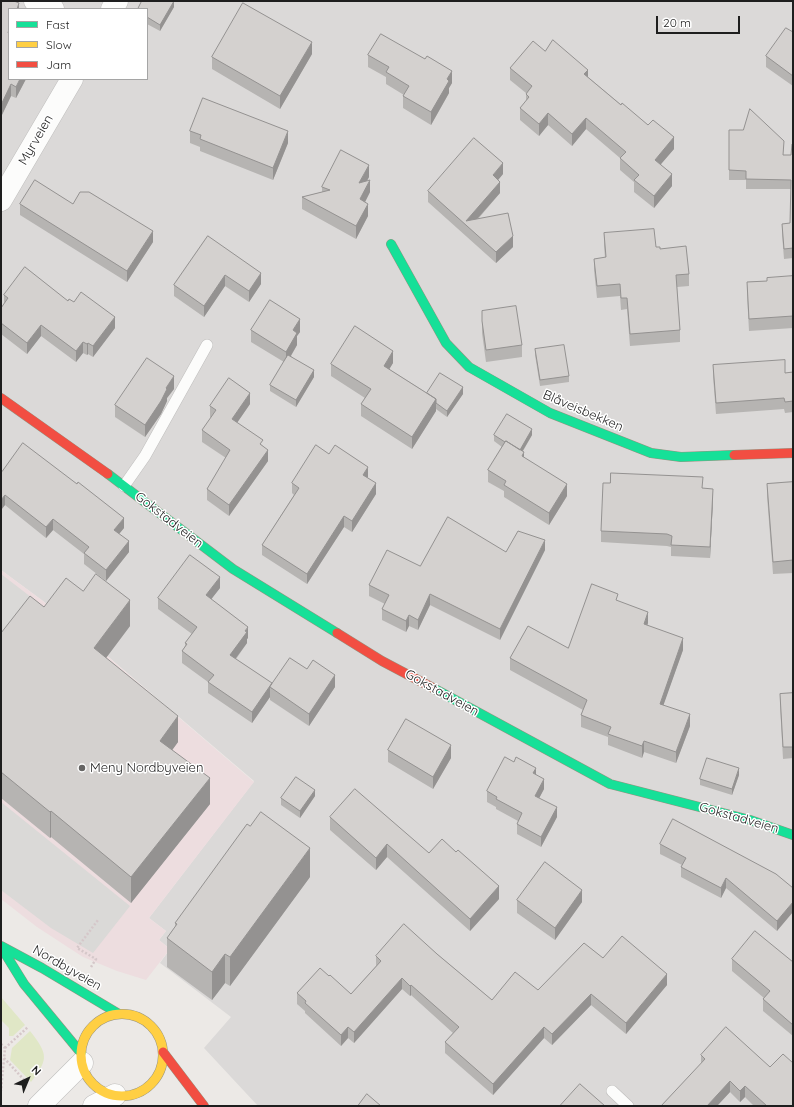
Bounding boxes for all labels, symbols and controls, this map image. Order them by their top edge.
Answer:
legend [8,8,148,80]
scale bar [658,8,742,34]
text: 20 m [663,15,691,30]
text: Fast [46,17,70,32]
text: Slow [46,37,72,52]
text: Jam [46,57,71,72]
street label: Myrveien [15,112,57,168]
street label: Blåveisbekken [540,387,626,435]
street label: Gokstadveien [132,489,206,551]
street label: Gokstadveien [402,666,482,720]
place label: Meny Nordbyveien [90,760,203,776]
marker: Meny Nordbyveien [77,763,87,773]
street label: Gokstadveien [698,799,780,837]
street label: Nordbyveien [30,942,104,994]
north arrow [8,1059,48,1099]
text: N [29,1063,44,1078]

